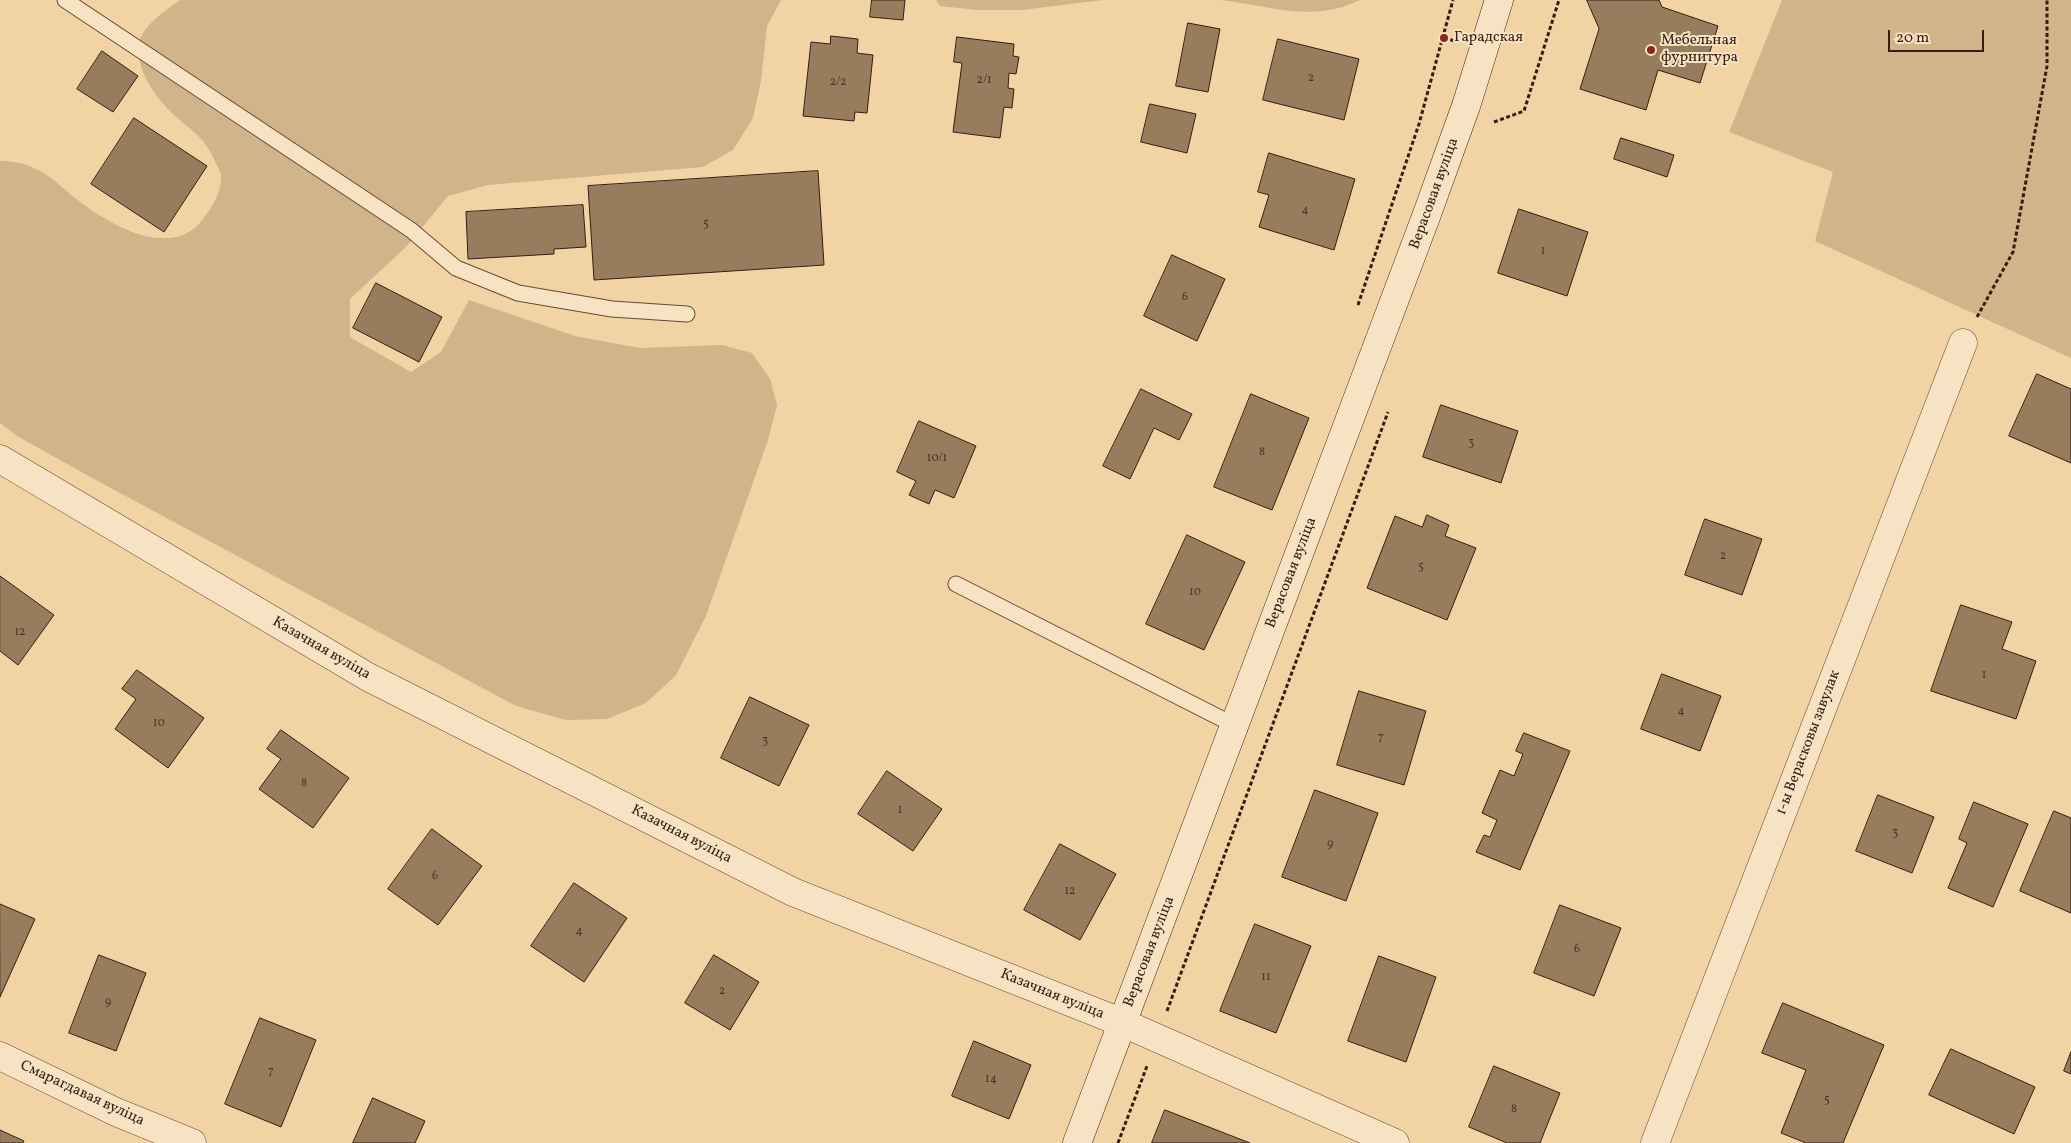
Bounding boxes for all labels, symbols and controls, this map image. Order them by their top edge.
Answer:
scale bar [1891,20,1987,52]
text: 20 m [1896,28,1929,49]
place label: Гарадская [1454,29,1523,47]
marker: Гарадская [1438,32,1450,44]
place label: Мебельная фурнитура [1661,32,1738,67]
marker: Мебельная фурнитура [1645,44,1657,56]
house number: 2 [1308,72,1314,86]
house number: 2/1 [976,74,992,88]
house number: 2/2 [830,76,846,90]
street label: Верасовая вуліца [1406,136,1464,252]
house number: 4 [1301,204,1309,218]
house number: 5 [703,218,709,232]
house number: 1 [1541,245,1545,259]
house number: 6 [1182,291,1188,305]
house number: 3 [1468,437,1474,451]
house number: 8 [1259,446,1265,460]
house number: 10/1 [927,452,947,466]
street label: Верасовая вуліца [1263,515,1321,631]
house number: 2 [1720,550,1726,564]
house number: 5 [1418,561,1424,575]
house number: 10 [1189,586,1201,600]
street label: Казачная вуліца [269,614,373,684]
house number: 12 [14,626,26,640]
street label: 1-ы Верасковы завулак [1773,668,1845,818]
house number: 1 [1982,669,1986,683]
house number: 4 [1677,705,1685,719]
house number: 10 [153,717,165,731]
house number: 7 [1378,731,1384,745]
house number: 3 [762,735,768,749]
house number: 8 [301,777,307,791]
street label: Казачная вуліца [628,802,734,868]
house number: 1 [898,804,902,818]
house number: 3 [1892,827,1898,841]
house number: 9 [1327,838,1333,852]
house number: 6 [432,870,438,884]
house number: 12 [1064,885,1076,899]
street label: Верасовая вуліца [1121,894,1179,1010]
house number: 4 [575,925,583,939]
house number: 6 [1574,943,1580,957]
street label: Казачная вуліца [997,966,1107,1024]
house number: 11 [1261,971,1271,985]
house number: 2 [719,985,725,999]
house number: 9 [105,996,111,1010]
street label: Смарагдавая вуліца [17,1057,147,1131]
house number: 7 [268,1065,274,1079]
house number: 14 [985,1073,997,1087]
house number: 5 [1824,1094,1830,1108]
house number: 8 [1511,1103,1517,1117]

